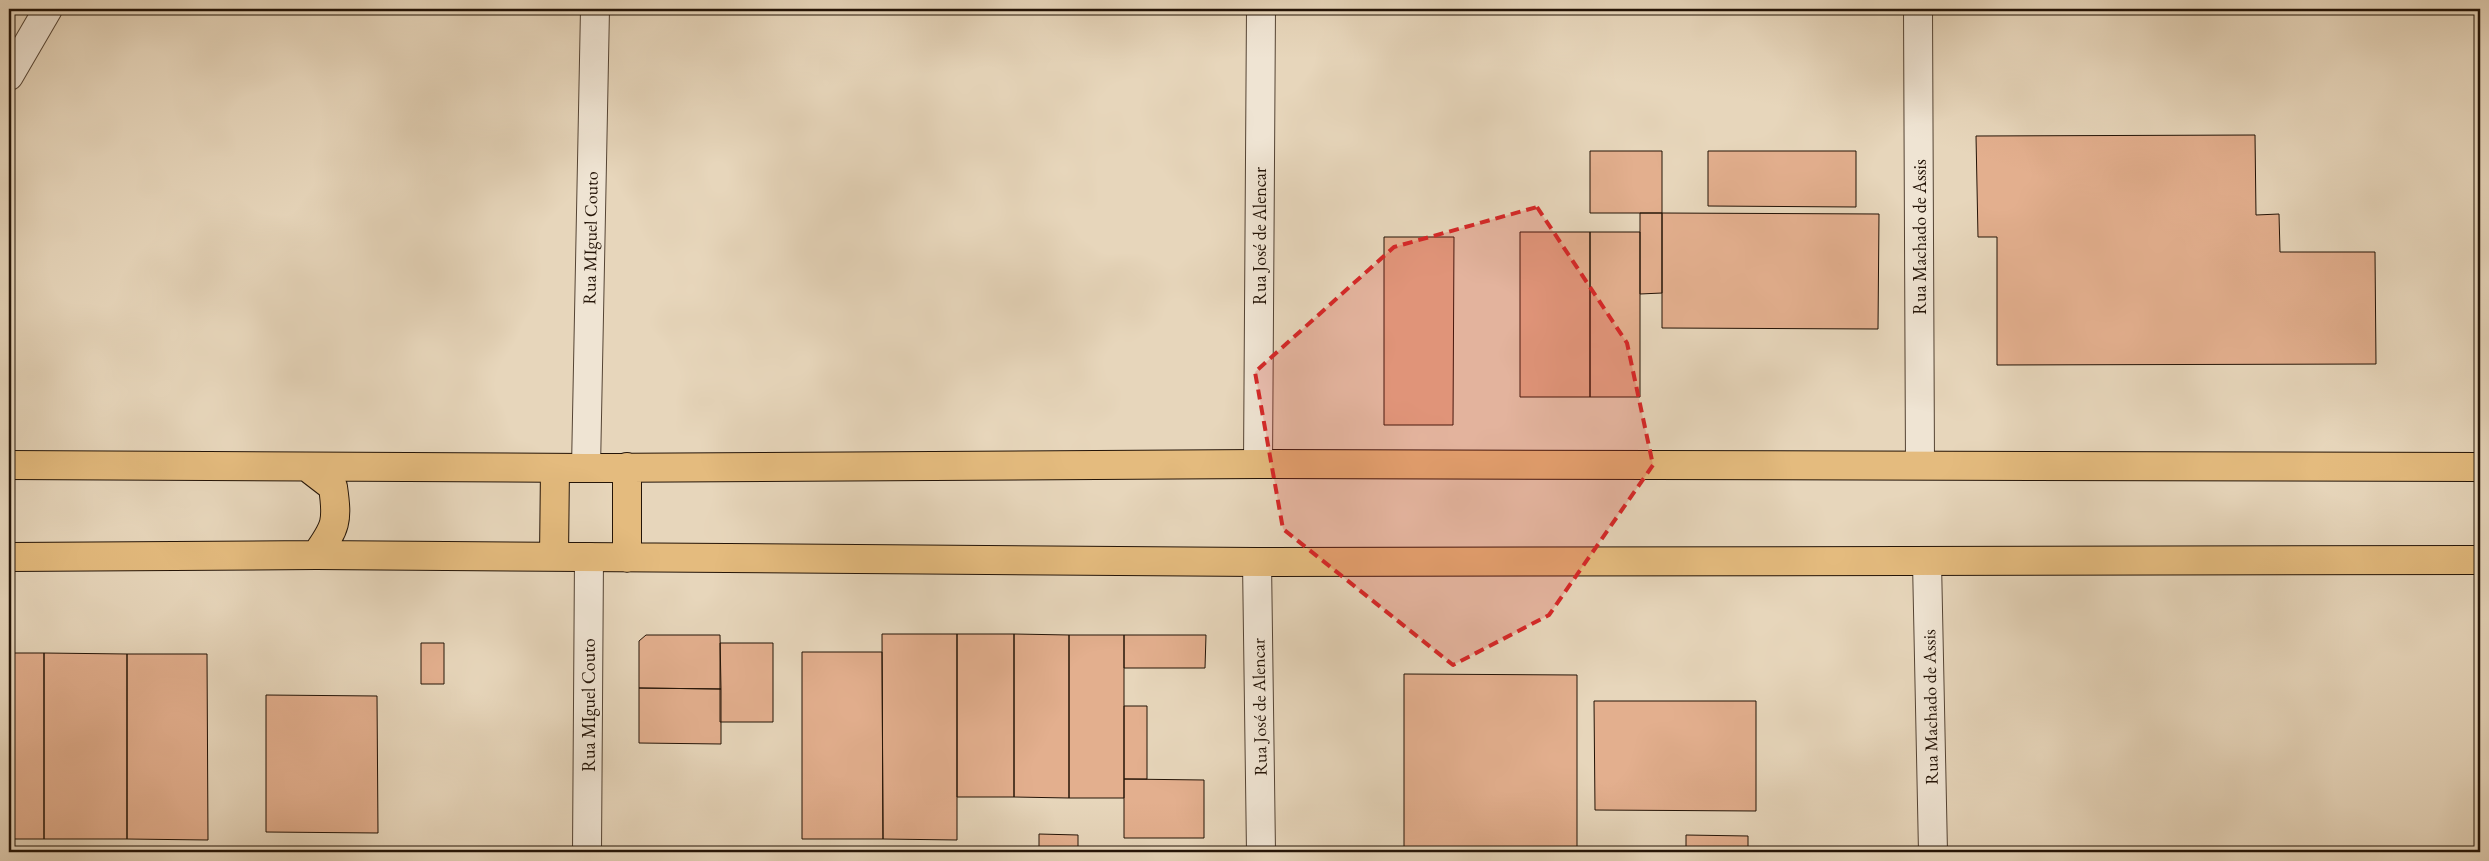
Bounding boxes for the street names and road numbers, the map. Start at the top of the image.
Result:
street label: Rua Machado de Assis [1908,159,1931,315]
street label: Rua José de Alencar [1248,167,1271,305]
street label: Rua MIguel Couto [577,171,603,305]
street label: Rua Machado de Assis [1917,629,1943,785]
street label: Rua MIguel Couto [577,638,600,772]
street label: Rua José de Alencar [1246,638,1272,776]

